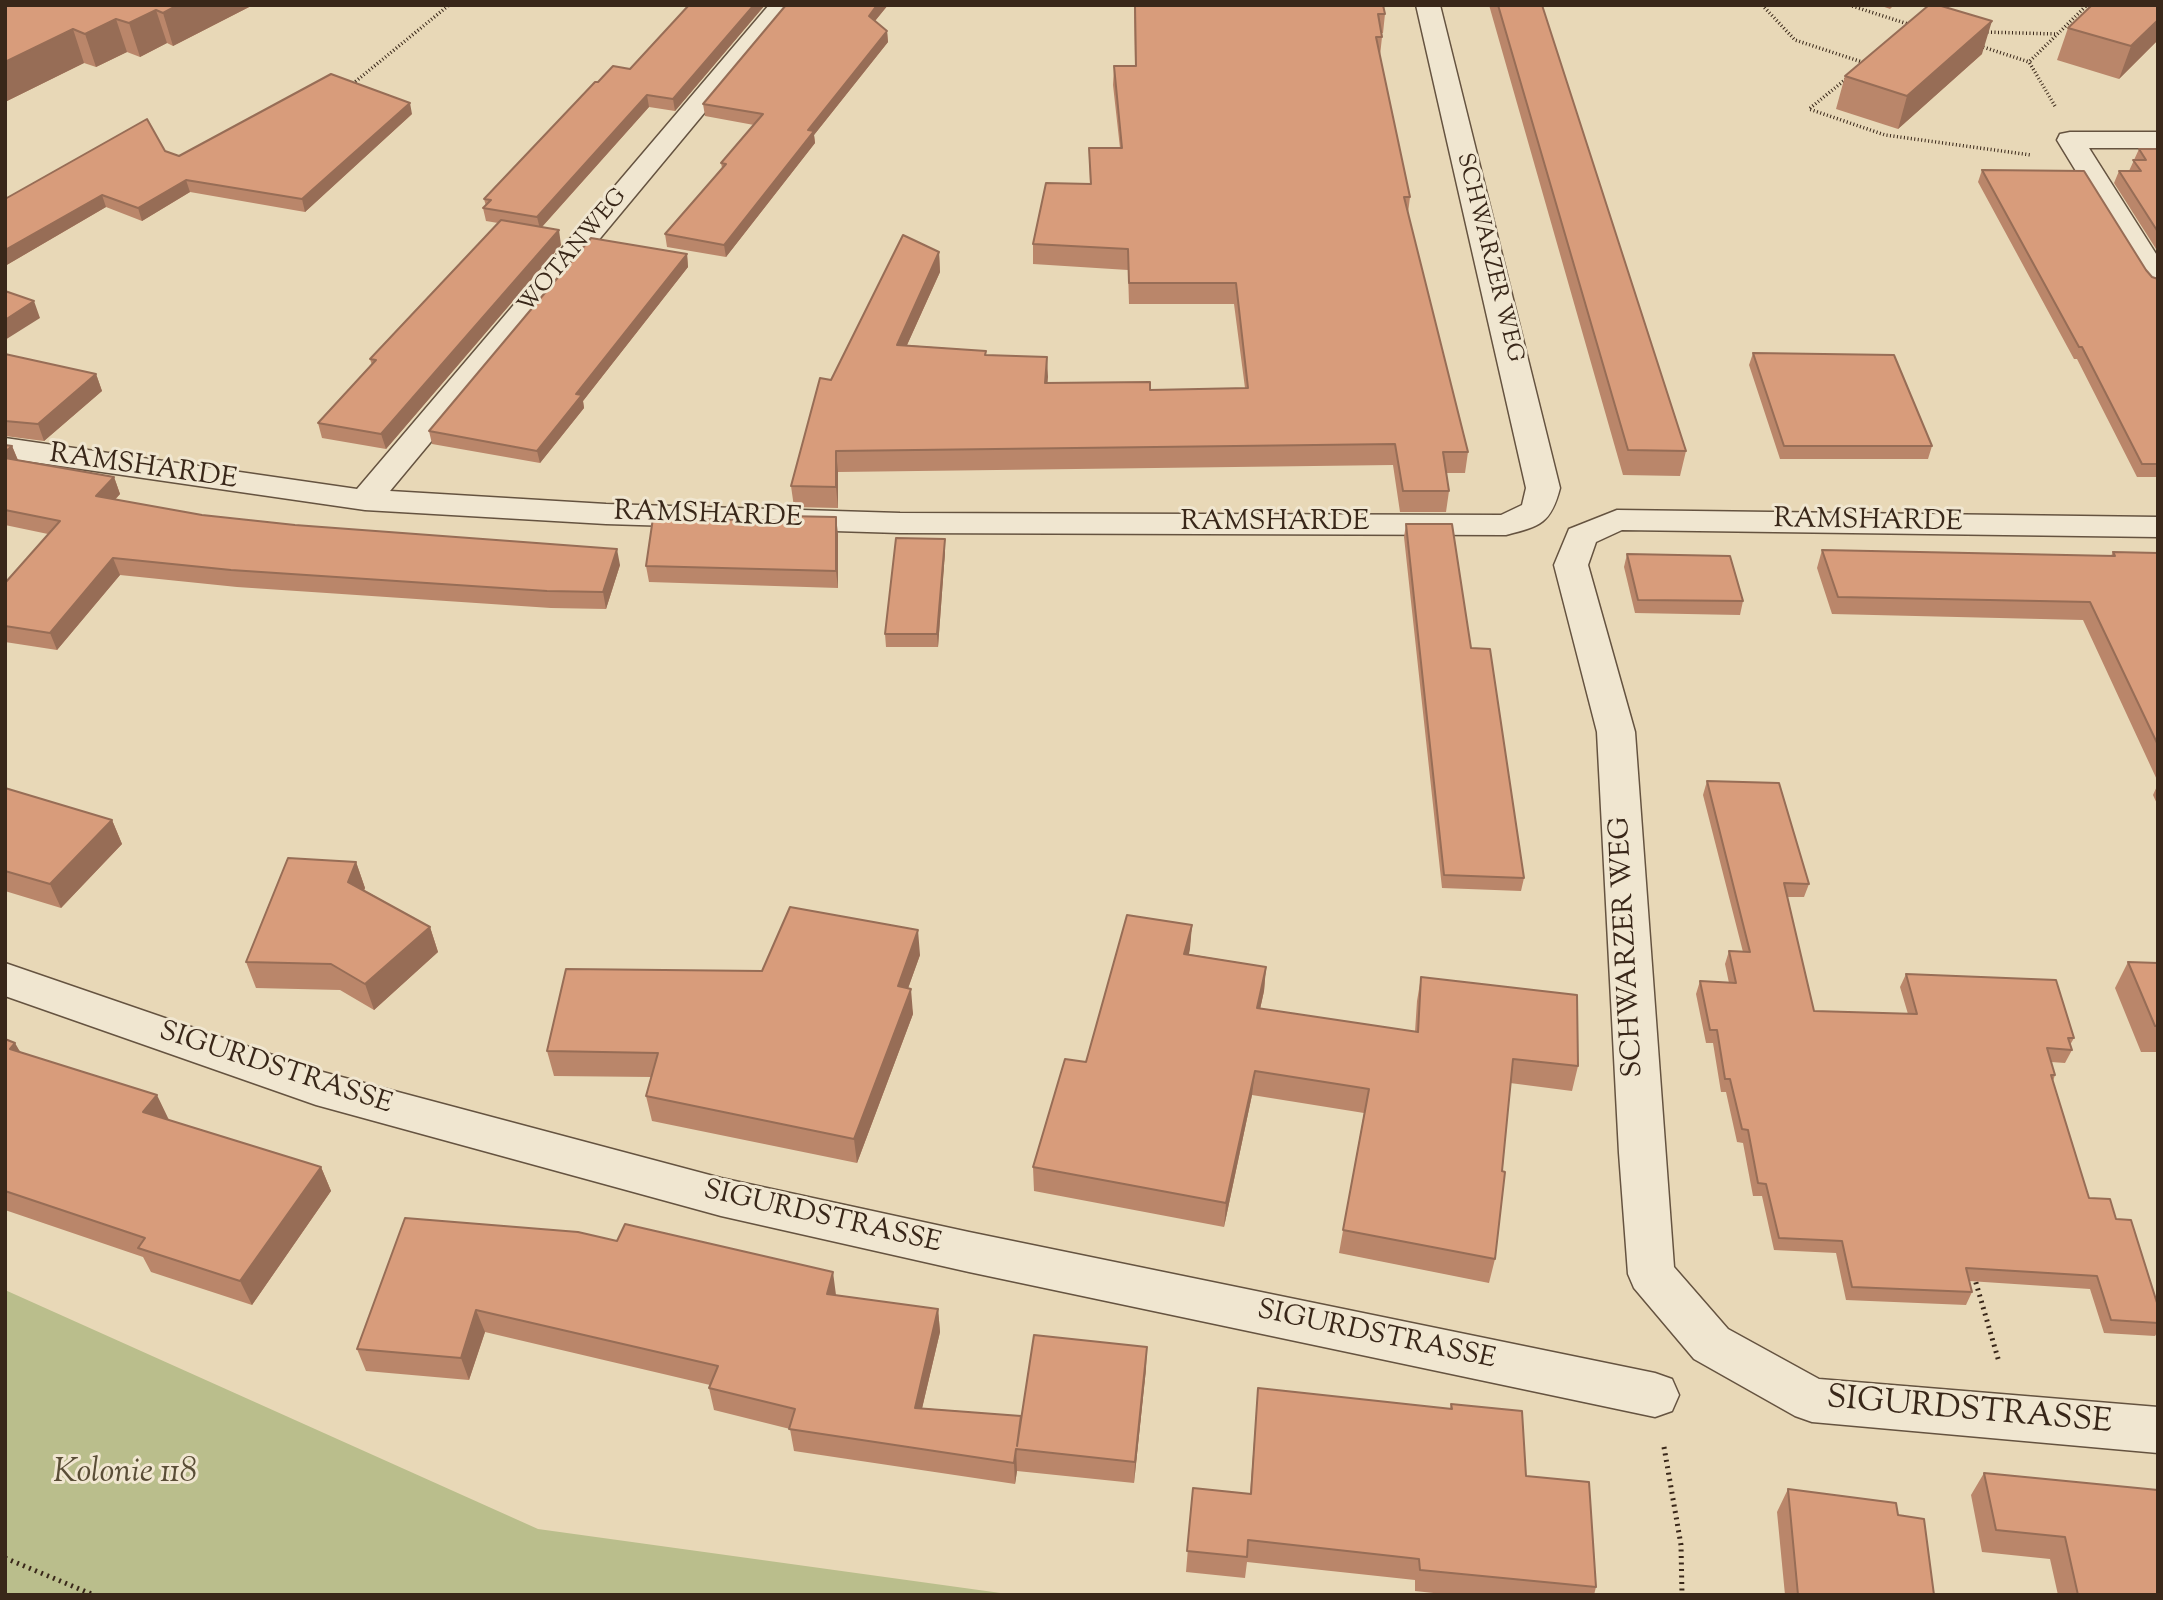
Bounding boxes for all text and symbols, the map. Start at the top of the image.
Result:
street label: SCHWARZER WEG [1449,151,1527,365]
street label: WOTANWEG [514,184,634,320]
street label: RAMSHARDE [47,439,239,499]
street label: RAMSHARDE [613,497,803,537]
street label: RAMSHARDE [1773,505,1963,541]
street label: RAMSHARDE [1181,507,1369,541]
street label: SCHWARZER WEG [1605,816,1653,1078]
street label: SIGURDSTRASSE [154,1016,396,1124]
street label: SIGURDSTRASSE [700,1175,944,1263]
street label: SIGURDSTRASSE [1254,1295,1498,1379]
street label: SIGURDSTRASSE [1825,1381,2113,1445]
park label: Kolonie 118 [53,1455,197,1495]

